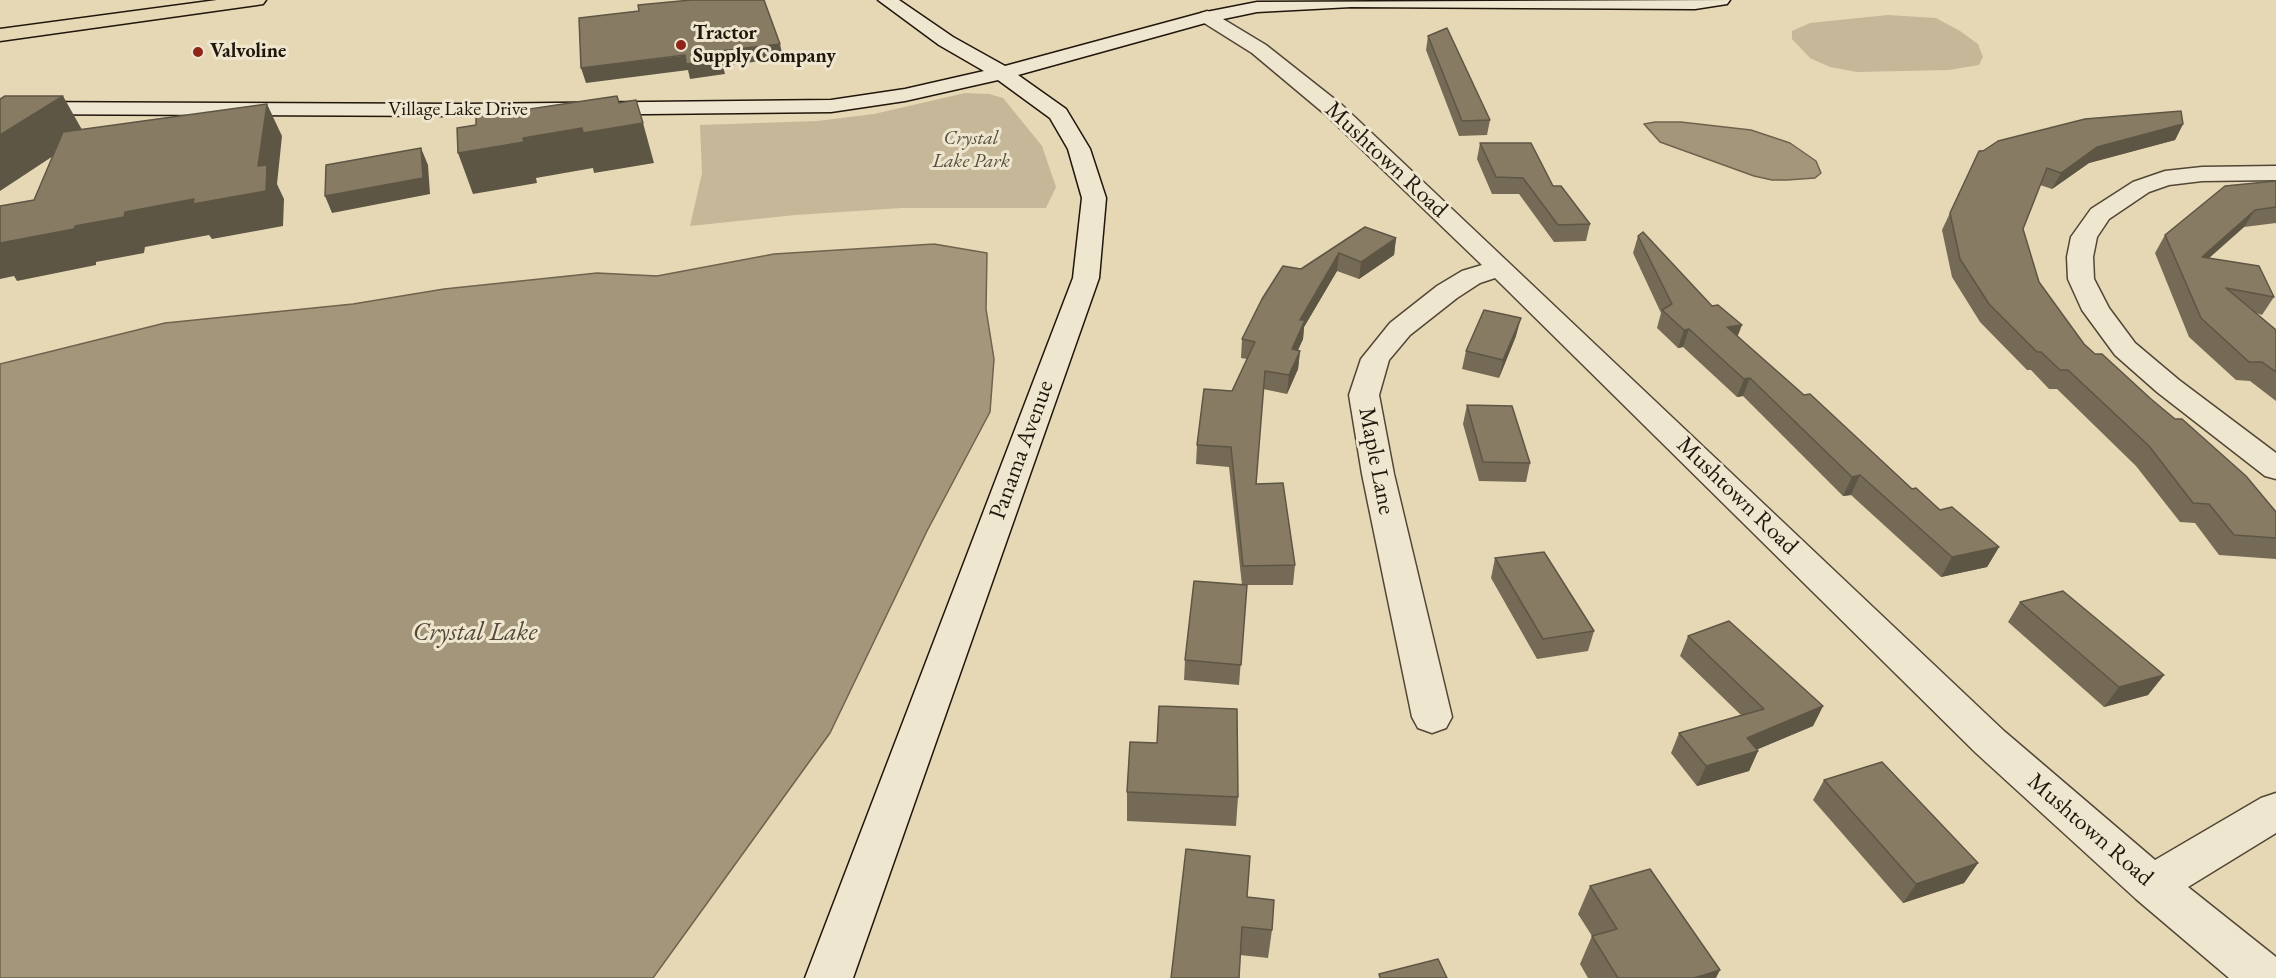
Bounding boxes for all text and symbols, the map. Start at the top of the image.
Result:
place label: Tractor Supply Company [693,22,836,69]
marker: Tractor Supply Company [674,38,688,52]
place label: Valvoline [210,40,286,64]
marker: Valvoline [191,45,205,59]
street label: Mushtown Road [1319,96,1453,224]
street label: Village Lake Drive [388,98,528,122]
park label: Crystal Lake Park [932,127,1010,174]
street label: Panama Avenue [984,377,1060,523]
street label: Maple Lane [1352,405,1400,517]
street label: Mushtown Road [1670,431,1804,561]
water label: Crystal Lake [413,617,537,649]
street label: Mushtown Road [2021,767,2159,893]

